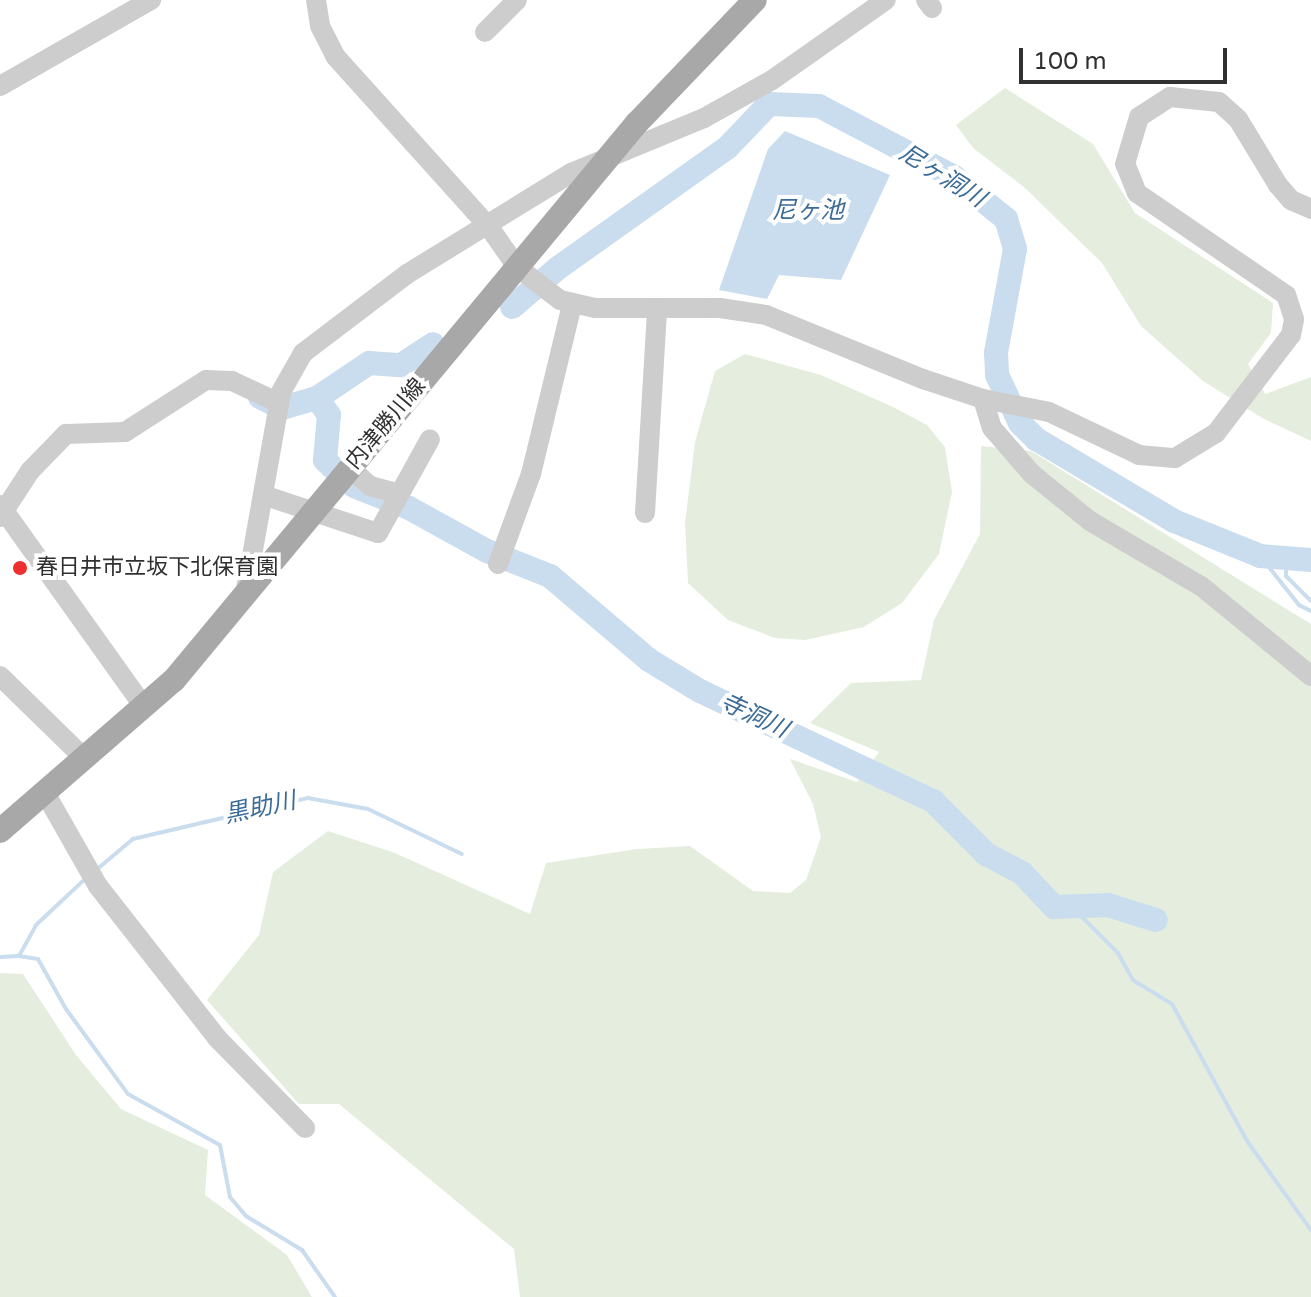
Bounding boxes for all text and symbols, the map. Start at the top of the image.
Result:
scale bar [1023,32,1231,82]
text: 100 m [1033,47,1107,76]
water label: 尼ヶ洞川 [894,138,990,214]
water label: 尼ヶ池 [772,197,844,225]
street label: 内津勝川線 [341,373,431,475]
place label: 春日井市立坂下北保育園 [36,555,278,581]
marker: 春日井市立坂下北保育園 [11,559,29,577]
water label: 寺洞川 [715,688,793,744]
water label: 黒助川 [222,786,298,830]

